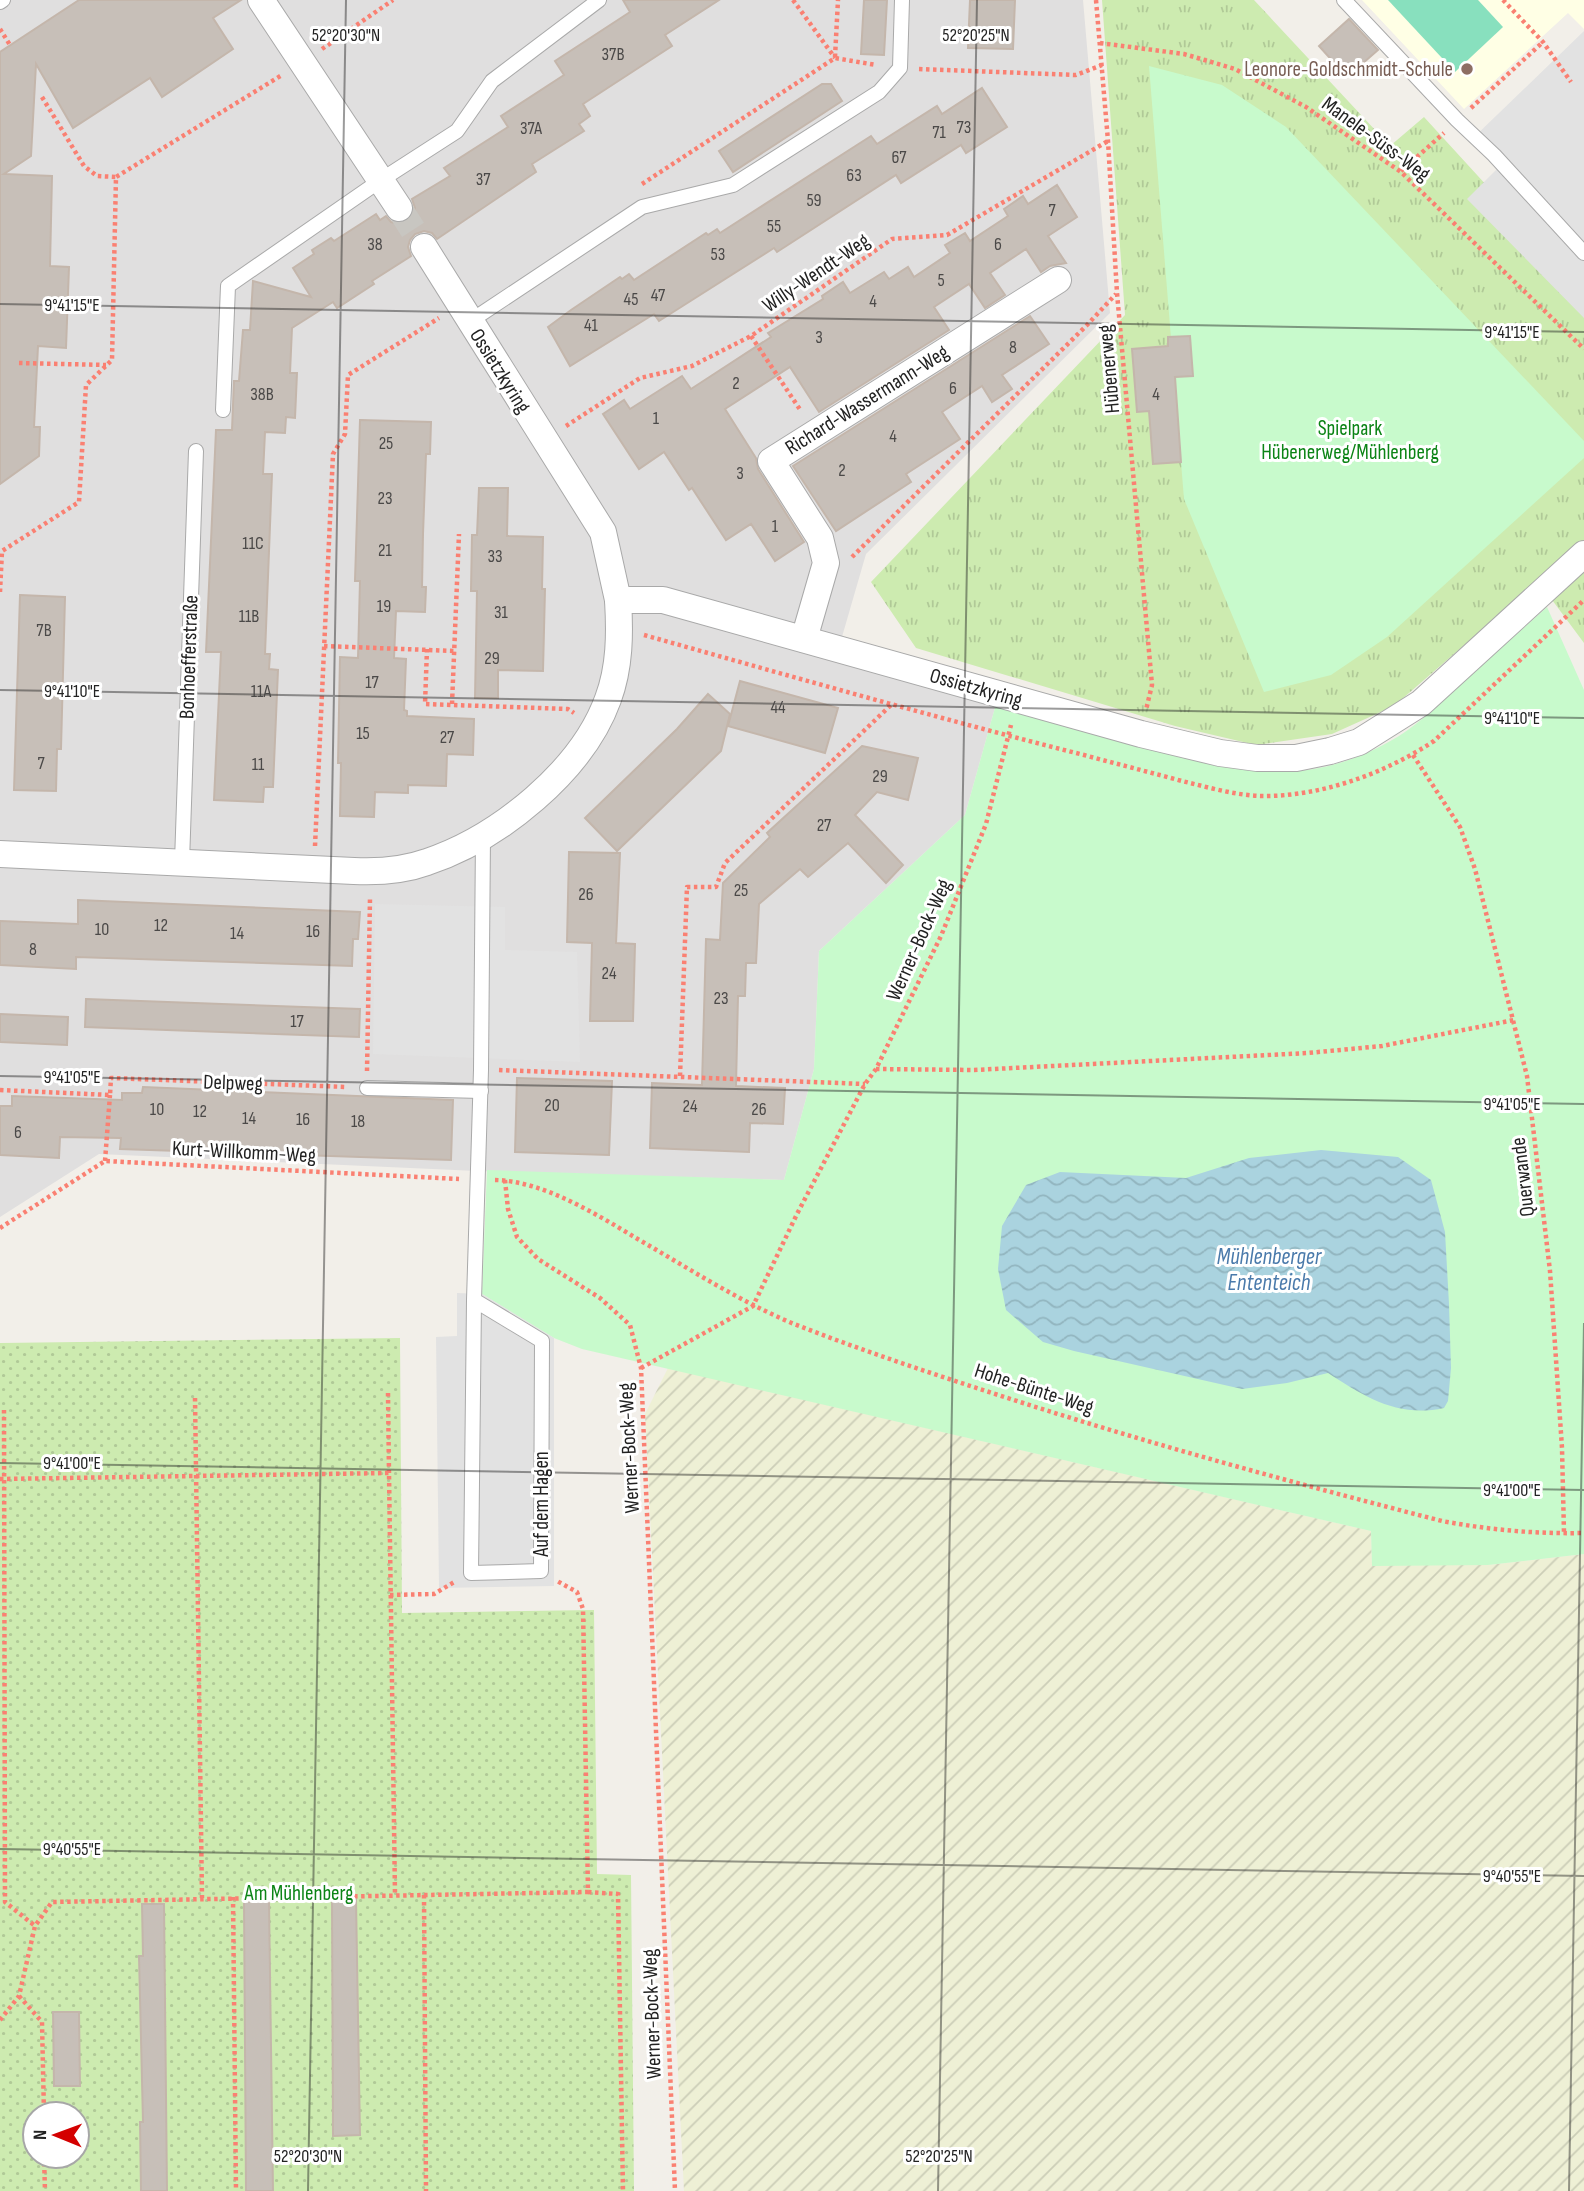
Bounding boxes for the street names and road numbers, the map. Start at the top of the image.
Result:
street label: Manele-Süss-Weg [1317,91,1435,187]
street label: Willy-Wendt-Weg [758,228,874,318]
street label: Ossietzkyring [464,324,536,418]
street label: Hübenerweg [1093,324,1125,414]
street label: Richard-Wassermann-Weg [781,340,953,460]
street label: Bonhoefferstraße [174,595,204,719]
street label: Ossietzkyring [927,663,1025,713]
street label: Werner-Bock-Weg [881,875,957,1005]
street label: Delpweg [203,1069,263,1097]
street label: Kurt-Willkomm-Weg [171,1136,317,1168]
street label: Querwande [1506,1136,1540,1218]
street label: Hohe-Bünte-Weg [971,1358,1097,1420]
street label: Werner-Bock-Weg [613,1382,645,1514]
street label: Auf dem Hagen [529,1451,554,1558]
street label: Werner-Bock-Weg [637,1948,667,2080]

